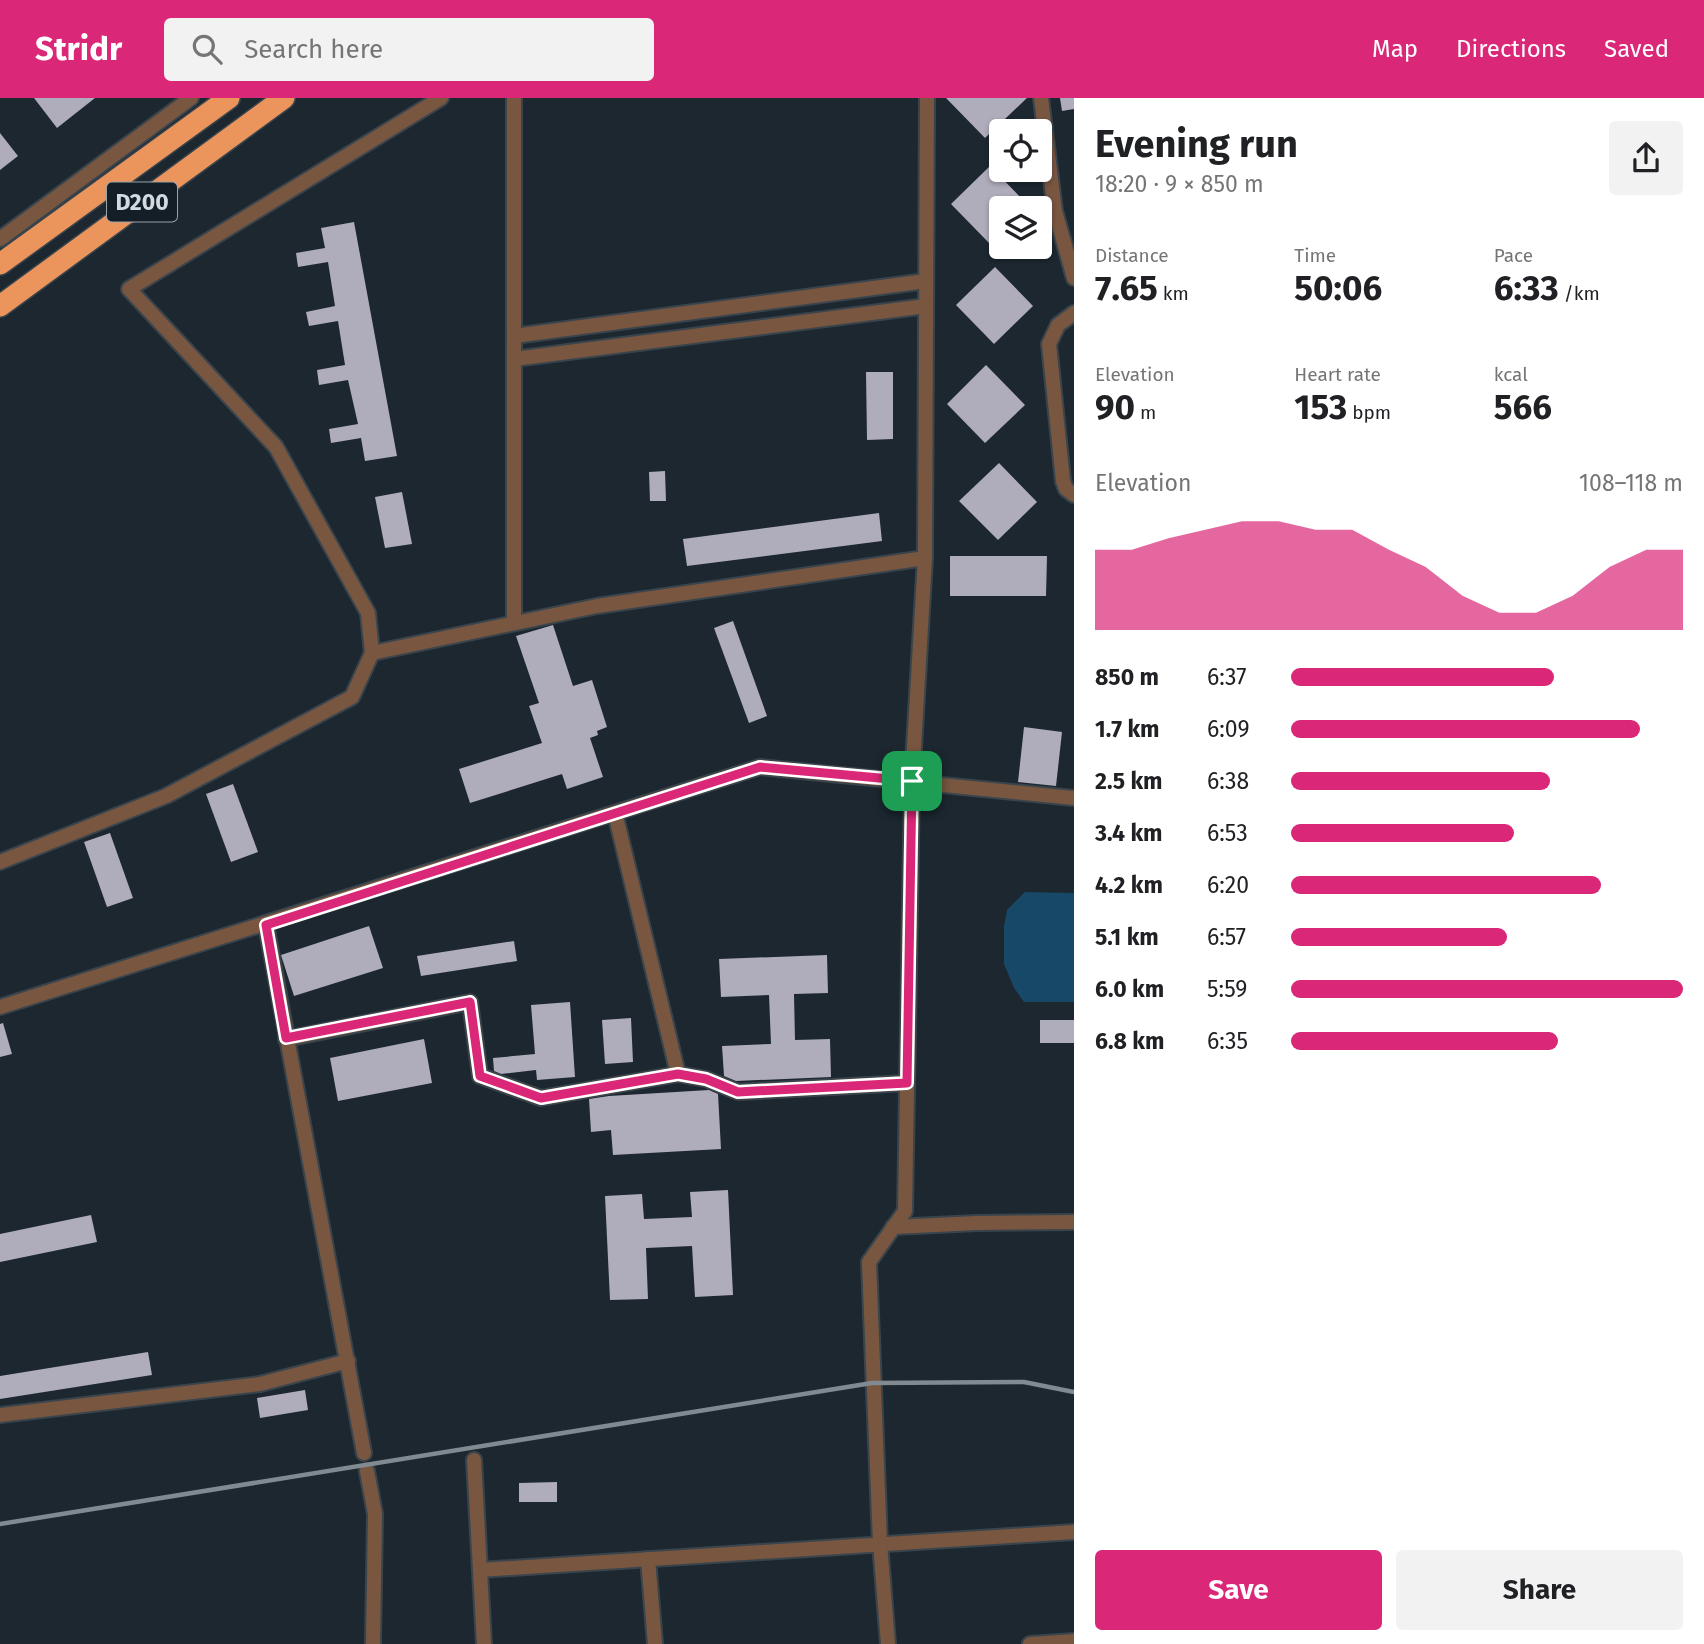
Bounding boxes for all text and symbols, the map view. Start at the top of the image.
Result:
search box [164,18,654,81]
text: Stridr [35,29,122,69]
icon: search [188,30,226,68]
text: Search here [244,34,383,65]
text: Map [1372,35,1418,63]
text: Directions [1456,35,1566,63]
text: Saved [1604,35,1669,63]
map controls [989,119,1052,259]
button: locate [989,119,1052,182]
text: Evening run [1095,121,1298,167]
button: share [1609,121,1683,195]
text: 18:20 · 9 × 850 m [1095,170,1264,198]
road number: D200 [107,183,177,222]
button: layers [989,196,1052,259]
text: Distance [1095,244,1169,267]
text: Time [1294,244,1336,267]
text: Pace [1494,244,1533,267]
text: 7.65 [1095,267,1158,309]
text: 50:06 [1294,267,1382,309]
text: 6:33 [1494,267,1559,309]
text: km [1158,282,1189,305]
text: /km [1559,282,1600,305]
text: Elevation [1095,363,1175,386]
text: Heart rate [1294,363,1381,386]
text: kcal [1494,363,1528,386]
text: 90 [1095,386,1135,428]
text: 153 [1294,386,1347,428]
text: 566 [1494,386,1552,428]
text: m [1135,401,1156,424]
text: bpm [1347,401,1391,424]
text: Elevation [1095,469,1191,497]
text: 108–118 m [1579,469,1683,497]
text: 850 m [1095,663,1159,691]
text: 6:37 [1207,663,1247,691]
text: 1.7 km [1095,715,1160,743]
text: 6:09 [1207,715,1249,743]
pin [882,751,942,811]
icon: arrive [893,762,931,800]
text: 2.5 km [1095,767,1163,795]
text: 6:38 [1207,767,1249,795]
text: 3.4 km [1095,819,1163,847]
text: 6:53 [1207,819,1248,847]
text: 4.2 km [1095,871,1163,899]
text: 6:20 [1207,871,1249,899]
text: 5.1 km [1095,923,1159,951]
text: 6:57 [1207,923,1246,951]
text: 6.0 km [1095,975,1164,1003]
text: 5:59 [1207,975,1247,1003]
text: 6.8 km [1095,1027,1164,1055]
text: 6:35 [1207,1027,1248,1055]
button: Save [1095,1550,1382,1630]
button: Share [1396,1550,1683,1630]

